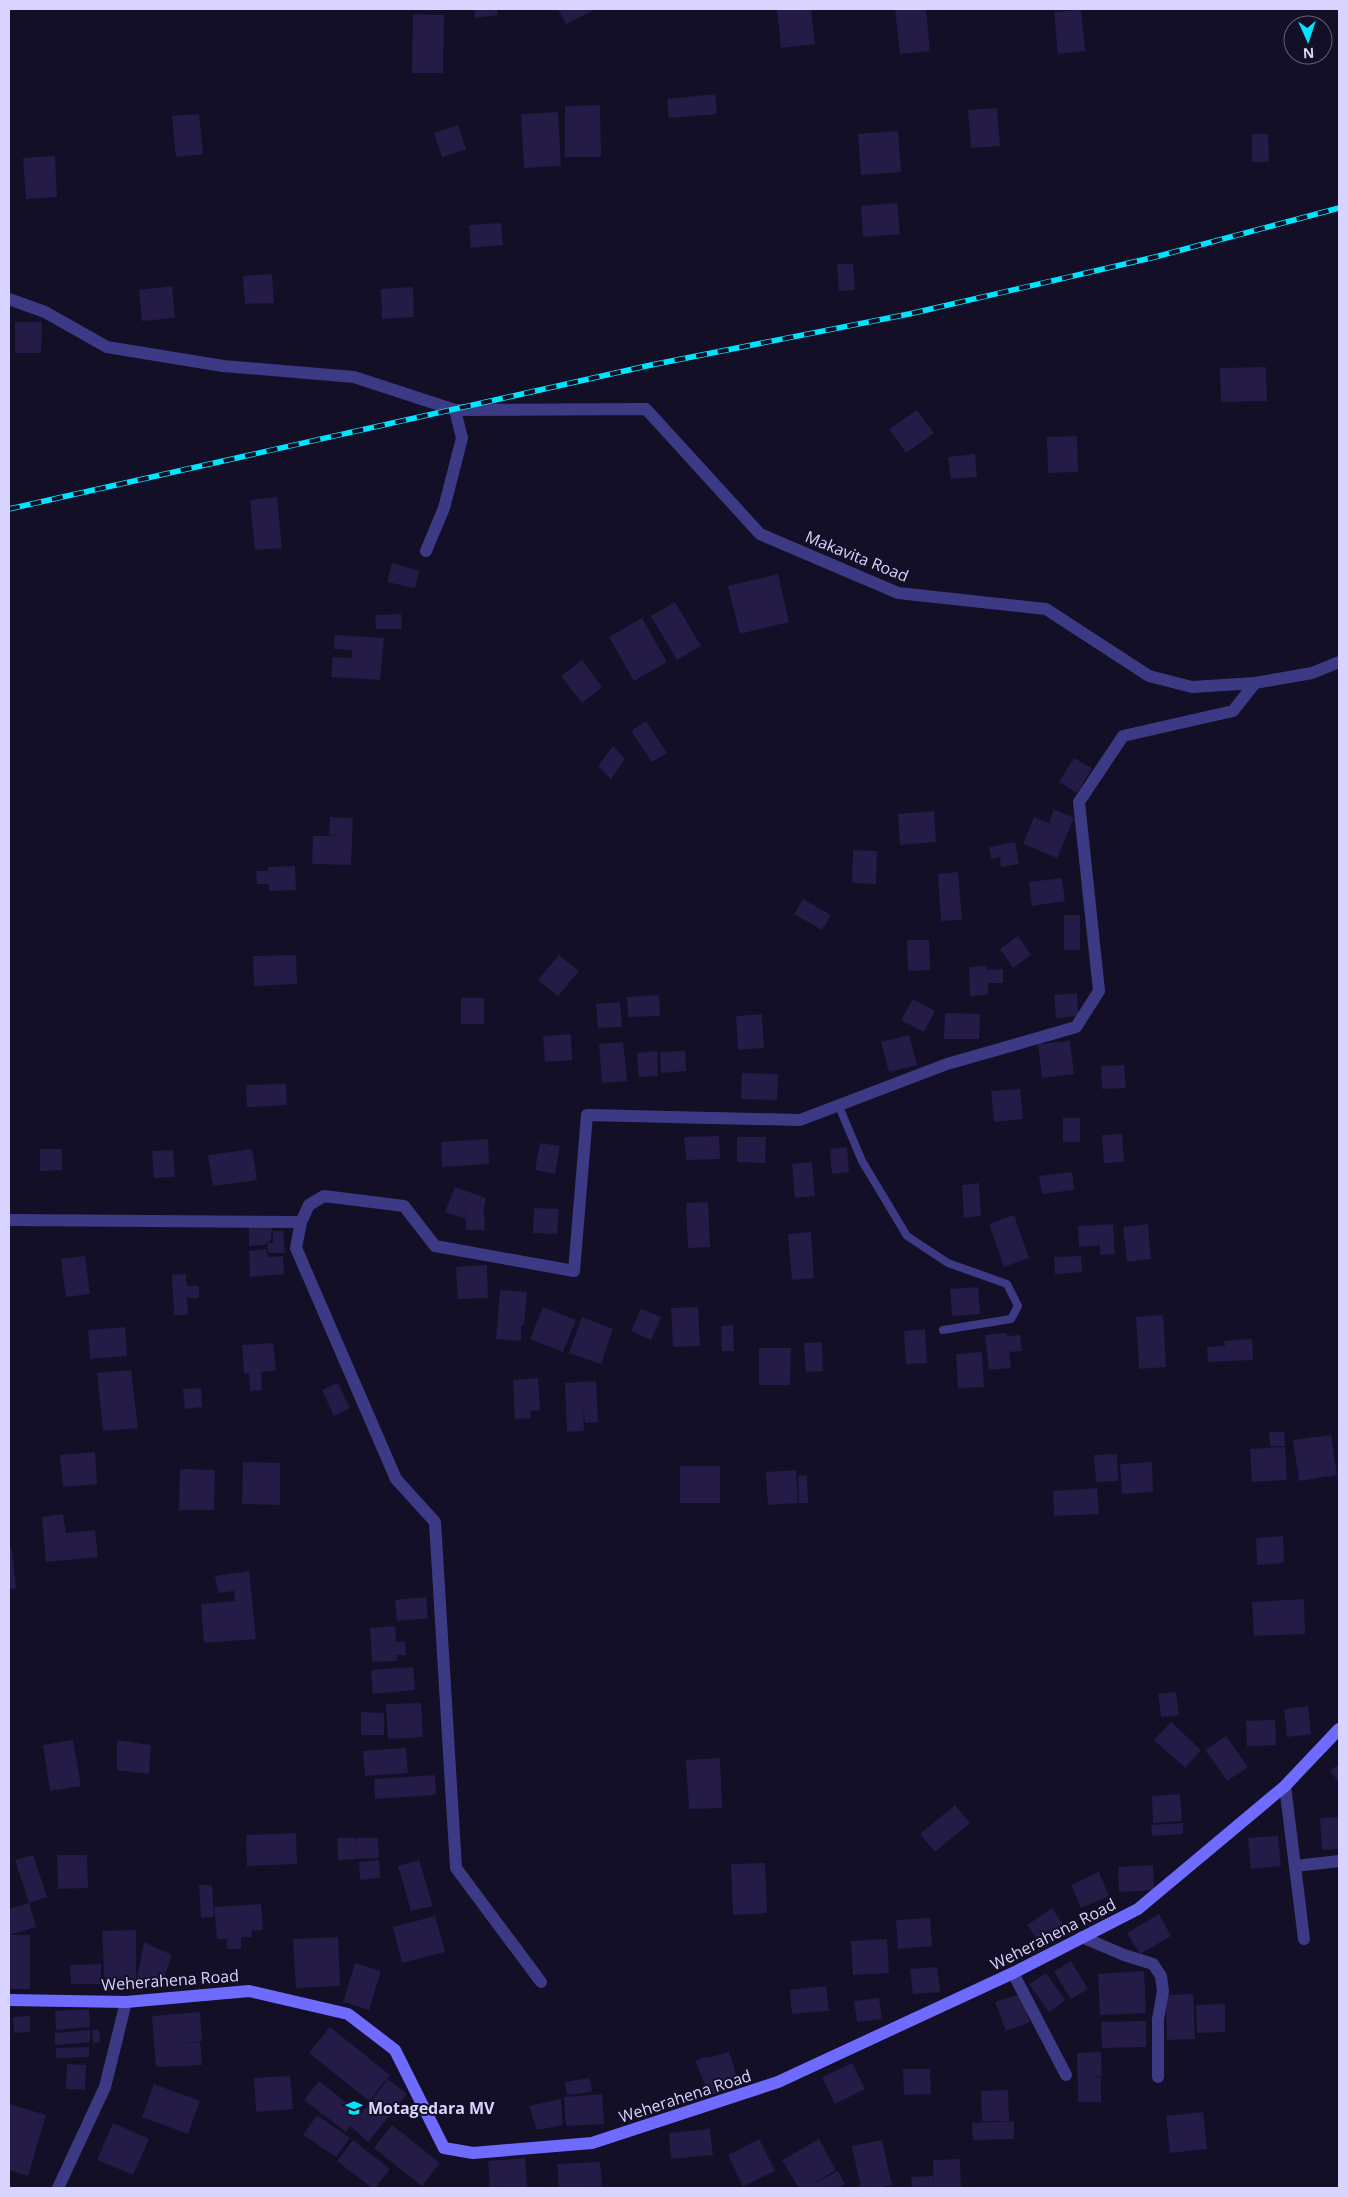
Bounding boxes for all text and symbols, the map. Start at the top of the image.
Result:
north arrow [1283,15,1333,65]
text: N [1303,44,1315,63]
street label: Makavita Road [802,525,912,587]
street label: Weherahena Road [987,1893,1119,1975]
street label: Weherahena Road [100,1964,240,1996]
street label: Weherahena Road [616,2064,754,2128]
place label: Motagedara MV [368,2097,495,2119]
school or university icon: Motagedara MV [344,2098,364,2118]

